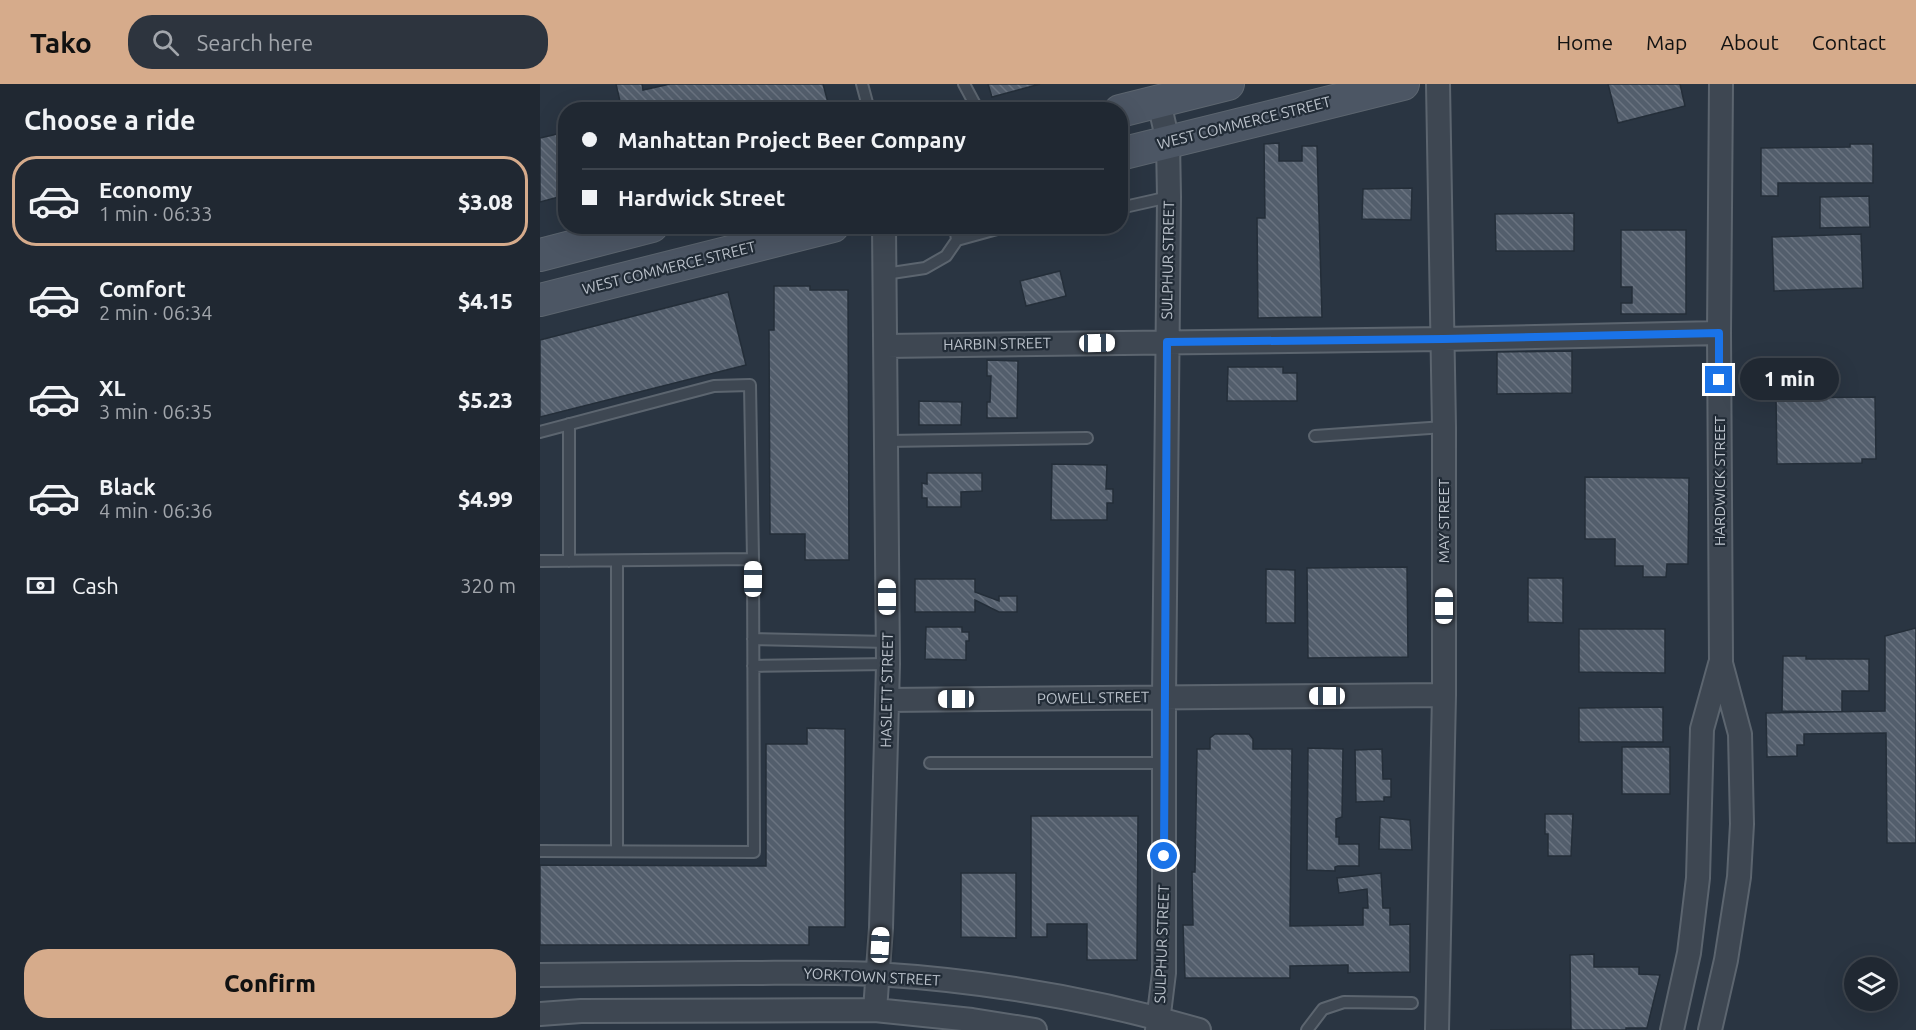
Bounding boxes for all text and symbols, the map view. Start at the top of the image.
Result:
search box [128,15,548,69]
icon: search [149,26,182,59]
text: Tako [30,27,92,58]
text: Search here [197,30,313,55]
text: Home [1556,30,1613,54]
text: Map [1646,30,1687,54]
text: About [1720,30,1779,54]
text: Contact [1812,30,1886,54]
street label: WEST COMMERCE STREET [1155,93,1333,152]
text: Choose a ride [24,105,196,135]
text: Manhattan Project Beer Company [618,127,966,152]
icon: car [27,174,81,228]
text: Economy [99,177,192,202]
text: Hardwick Street [618,185,785,210]
text: $3.08 [458,189,513,214]
street label: SULPHUR STREET [1158,200,1177,320]
text: 1 min · 06:33 [99,202,213,225]
street label: WEST COMMERCE STREET [580,238,758,297]
icon: car [27,273,81,327]
text: Comfort [99,276,186,301]
text: $4.15 [458,288,513,313]
text: 2 min · 06:34 [99,301,213,324]
street label: HARBIN STREET [943,334,1052,353]
car [1079,334,1115,352]
callout: 1 min [1740,359,1839,401]
route end [1705,366,1732,393]
text: 1 min [1764,367,1815,390]
icon: car [27,372,81,426]
text: XL [99,375,126,400]
text: $5.23 [458,387,513,412]
text: 3 min · 06:35 [99,400,213,423]
street label: HARDWICK STREET [1711,415,1728,546]
icon: car [27,471,81,525]
text: Black [99,474,156,499]
street label: MAY STREET [1435,478,1452,563]
text: $4.99 [458,486,513,511]
text: 4 min · 06:36 [99,499,213,522]
car [744,561,762,597]
icon: cash [24,569,57,602]
text: Cash [72,573,119,598]
text: 320 m [460,574,516,597]
car [878,579,896,615]
car [1435,588,1453,624]
street label: HASLETT STREET [877,631,896,748]
car [1309,687,1345,705]
street label: POWELL STREET [1037,688,1150,707]
car [938,690,974,708]
route start [1150,842,1177,869]
street label: SULPHUR STREET [1151,884,1172,1004]
car [870,927,890,963]
button: Confirm [24,949,516,1018]
map controls [1844,957,1898,1011]
button: layers [1844,957,1898,1011]
street label: YORKTOWN STREET [803,964,942,989]

